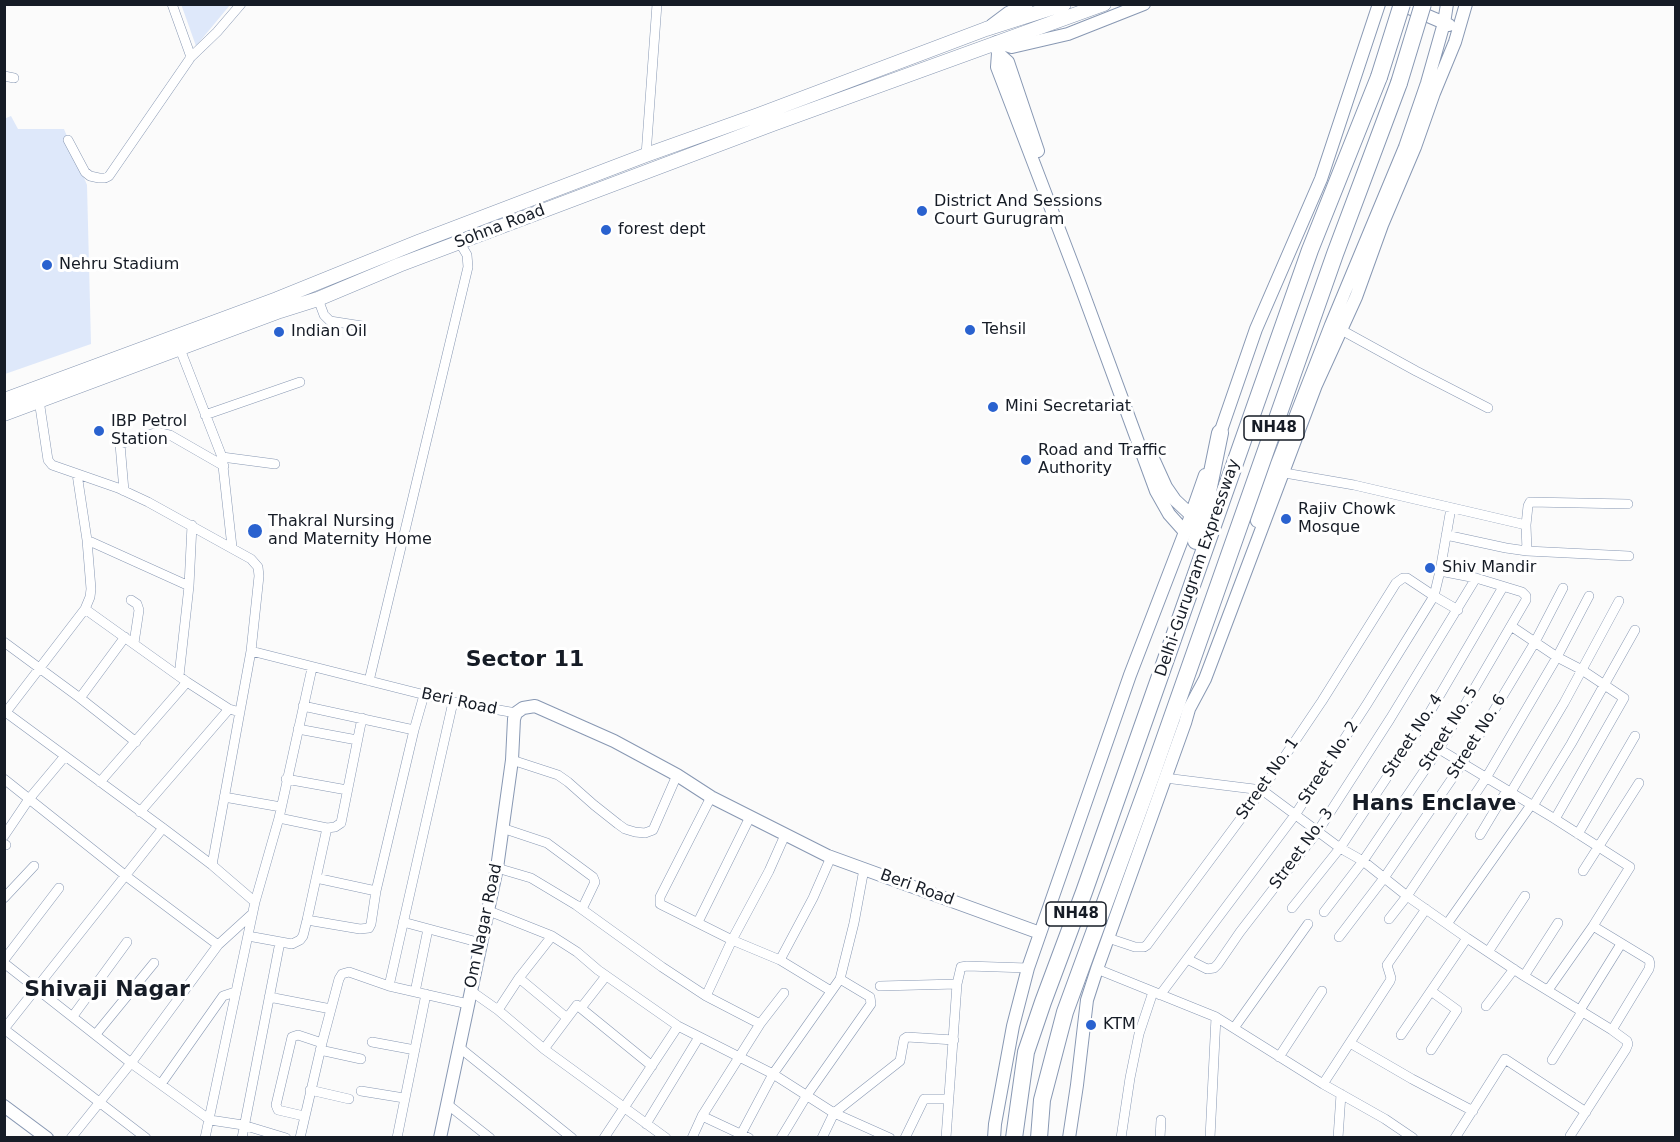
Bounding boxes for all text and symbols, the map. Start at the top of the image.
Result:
place label: District And Sessions Court Gurugram [934,192,1102,230]
street label: Sohna Road [452,201,548,253]
marker: District And Sessions Court Gurugram [915,204,929,218]
place label: forest dept [618,220,706,240]
marker: forest dept [599,223,613,237]
place label: Nehru Stadium [59,255,179,275]
marker: Nehru Stadium [40,258,54,272]
place label: Tehsil [982,320,1026,340]
place label: Indian Oil [291,322,367,342]
marker: Tehsil [963,323,977,337]
marker: Indian Oil [272,325,286,339]
place label: Mini Secretariat [1005,397,1131,417]
marker: Mini Secretariat [986,400,1000,414]
place label: IBP Petrol Station [111,412,187,450]
road number: NH48 [1244,416,1304,440]
marker: IBP Petrol Station [92,424,106,438]
place label: Road and Traffic Authority [1038,441,1166,479]
marker: Road and Traffic Authority [1019,453,1033,467]
street label: Delhi-Gurugram Expressway [1152,457,1244,679]
place label: Rajiv Chowk Mosque [1298,500,1395,538]
place label: Thakral Nursing and Maternity Home [268,512,432,550]
marker: Rajiv Chowk Mosque [1279,512,1293,526]
marker: Thakral Nursing and Maternity Home [246,522,264,540]
place label: Shiv Mandir [1442,558,1536,578]
marker: Shiv Mandir [1423,561,1437,575]
district label: Sector 11 [466,647,584,673]
street label: Street No. 5 [1416,683,1482,775]
street label: Beri Road [419,685,499,719]
street label: Street No. 4 [1379,691,1447,781]
street label: Street No. 6 [1444,691,1510,783]
street label: Street No. 2 [1295,718,1363,808]
street label: Street No. 1 [1233,734,1303,824]
district label: Hans Enclave [1351,791,1517,817]
street label: Street No. 3 [1266,805,1338,893]
street label: Om Nagar Road [461,862,507,990]
street label: Beri Road [878,866,956,910]
road number: NH48 [1046,902,1106,926]
district label: Shivaji Nagar [24,977,190,1003]
place label: KTM [1103,1015,1136,1035]
marker: KTM [1084,1018,1098,1032]

